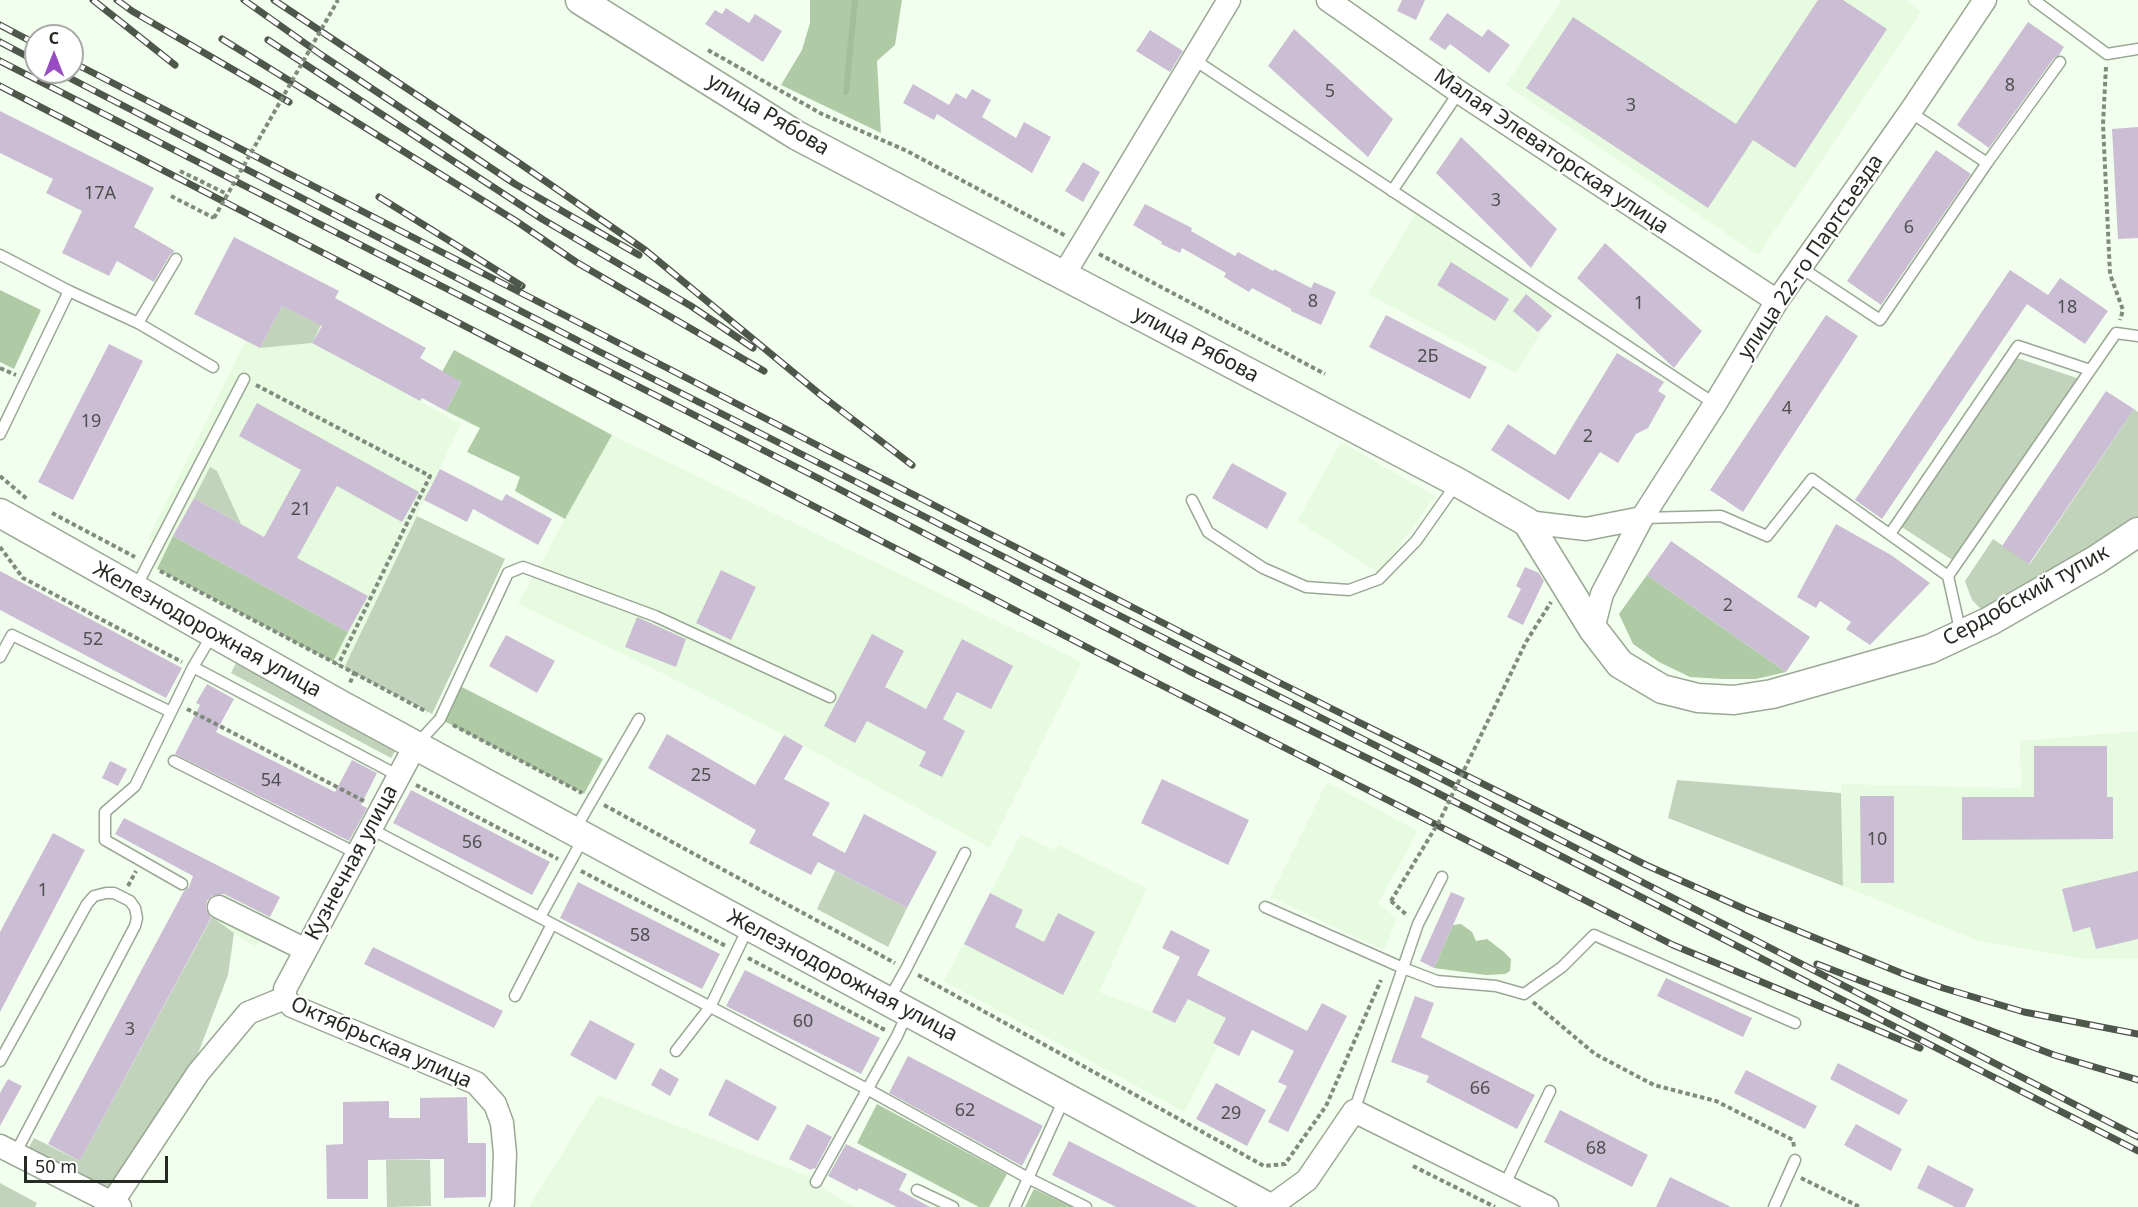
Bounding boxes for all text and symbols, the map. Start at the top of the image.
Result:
north arrow [24,24,84,84]
text: С [49,27,59,49]
street label: Малая Элеваторская улица [1429,64,1673,240]
street label: улица Рябова [702,69,834,161]
house number: 8 [2005,75,2015,97]
house number: 5 [1325,81,1335,103]
house number: 3 [1626,95,1636,117]
street label: улица 22-го Партсъезда [1733,150,1889,364]
house number: 17А [84,183,116,205]
house number: 3 [1491,190,1501,212]
house number: 6 [1904,217,1914,239]
house number: 8 [1308,291,1318,313]
house number: 1 [1634,293,1644,315]
house number: 18 [2057,297,2077,319]
street label: улица Рябова [1129,301,1263,389]
house number: 2Б [1417,346,1439,368]
house number: 4 [1782,398,1792,420]
house number: 19 [81,411,101,433]
house number: 2 [1583,426,1593,448]
house number: 21 [291,499,311,521]
street label: Сердобский тупик [1939,540,2113,652]
street label: Железнодорожная улица [88,557,326,703]
house number: 2 [1723,595,1733,617]
house number: 52 [83,629,103,651]
house number: 25 [691,765,711,787]
house number: 54 [261,770,281,792]
street label: Кузнечная улица [300,781,404,945]
house number: 10 [1867,829,1887,851]
house number: 56 [462,832,482,854]
house number: 1 [38,880,48,902]
street label: Железнодорожная улица [723,905,961,1047]
house number: 58 [630,925,650,947]
street label: Октябрьская улица [287,992,475,1094]
house number: 60 [793,1011,813,1033]
house number: 3 [125,1019,135,1041]
house number: 66 [1470,1078,1490,1100]
house number: 62 [955,1100,975,1122]
house number: 29 [1221,1103,1241,1125]
house number: 68 [1586,1138,1606,1160]
scale bar [27,1144,171,1182]
text: 50 m [35,1154,77,1178]

